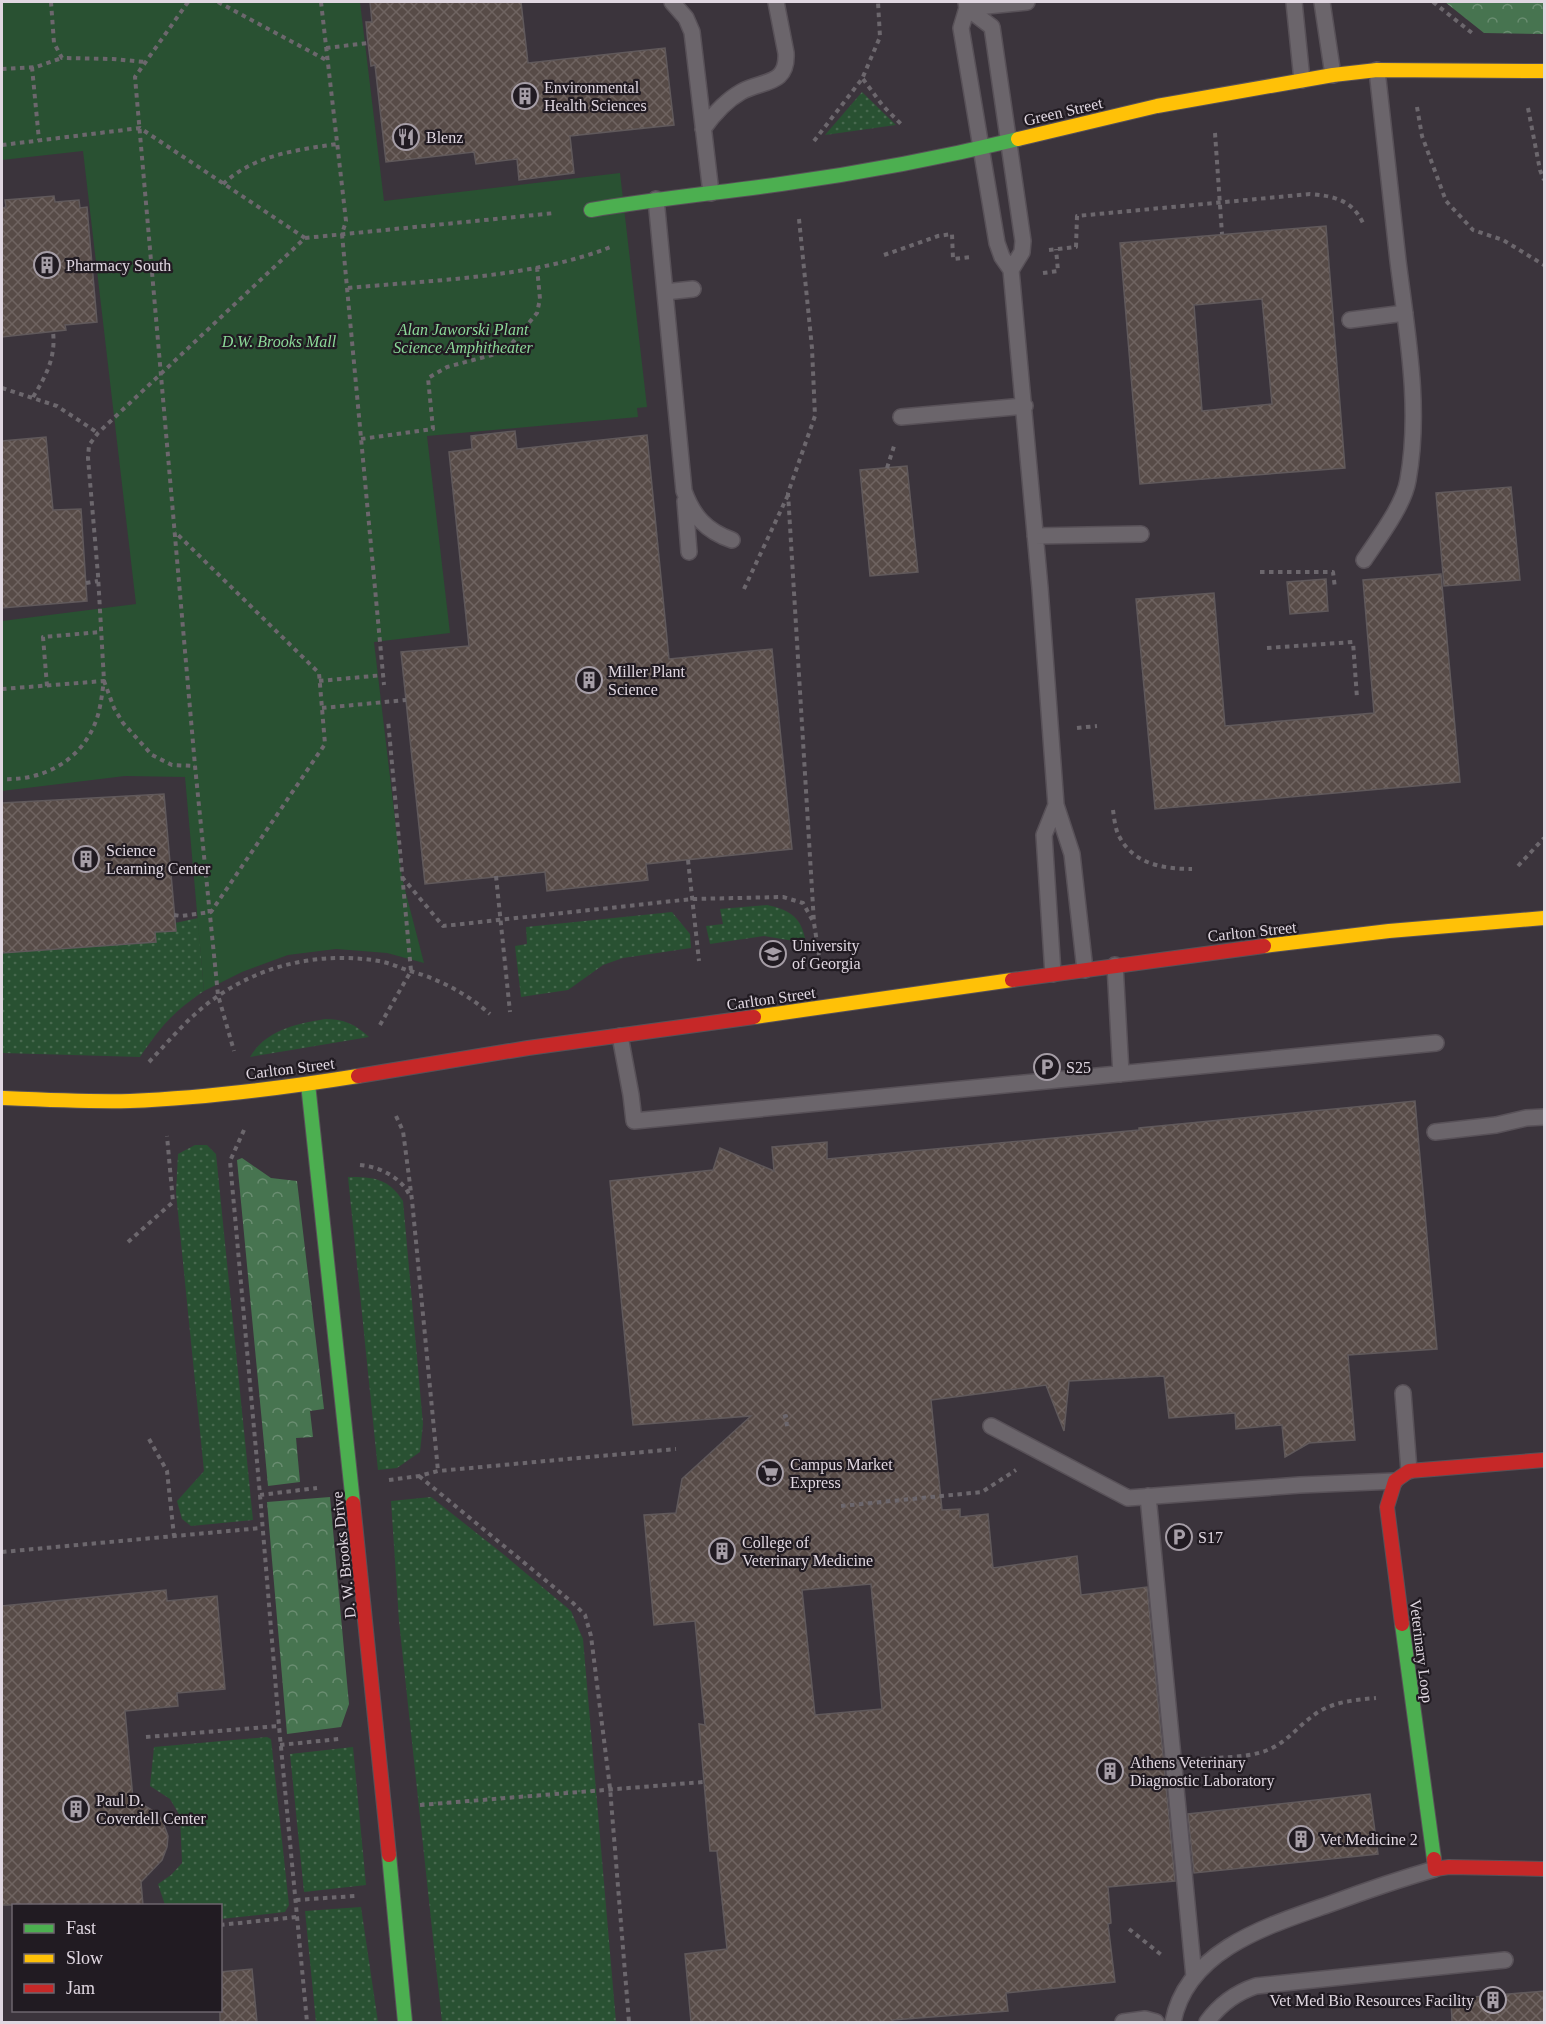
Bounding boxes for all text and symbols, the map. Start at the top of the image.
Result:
place label: Environmental Health Sciences [544,79,647,114]
building icon: Environmental Health Sciences [510,81,540,111]
street label: Green Street [1022,94,1105,129]
restaurant icon: Blenz [391,122,421,152]
place label: Blenz [426,129,463,146]
building icon: Pharmacy South [32,250,62,280]
place label: Pharmacy South [66,257,171,275]
park label: Alan Jaworski Plant Science Amphitheater [393,321,534,357]
park label: D.W. Brooks Mall [221,333,337,350]
place label: Miller Plant Science [608,663,685,698]
building icon: Miller Plant Science [574,665,604,695]
place label: Science Learning Center [106,842,211,878]
building icon: Science Learning Center [71,844,101,874]
street label: Carlton Street [1207,918,1298,945]
place label: University of Georgia [792,937,861,973]
school or university icon: University of Georgia [758,939,788,969]
street label: Carlton Street [726,984,817,1013]
parking icon: S25 [1032,1052,1062,1082]
street label: Carlton Street [245,1055,336,1082]
place label: S25 [1066,1059,1091,1076]
place label: Campus Market Express [790,1456,893,1492]
supermarket icon: Campus Market Express [755,1458,785,1488]
street label: D. W. Brooks Drive [328,1491,359,1619]
parking icon: S17 [1164,1522,1194,1552]
place label: S17 [1198,1529,1223,1546]
place label: College of Veterinary Medicine [742,1534,873,1570]
building icon: College of Veterinary Medicine [707,1536,737,1566]
street label: Veterinary Loop [1406,1598,1436,1704]
place label: Athens Veterinary Diagnostic Laboratory [1130,1754,1274,1790]
building icon: Athens Veterinary Diagnostic Laboratory [1095,1756,1125,1786]
place label: Paul D. Coverdell Center [96,1792,206,1827]
building icon: Paul D. Coverdell Center [61,1794,91,1824]
building icon: Vet Medicine 2 [1286,1824,1316,1854]
place label: Vet Medicine 2 [1320,1831,1418,1848]
legend [12,1904,222,2012]
text: Fast [66,1918,96,1938]
text: Slow [66,1948,103,1968]
text: Jam [66,1978,95,1998]
building icon: Vet Med Bio Resources Facility [1478,1985,1508,2015]
place label: Vet Med Bio Resources Facility [1270,1992,1474,2010]

